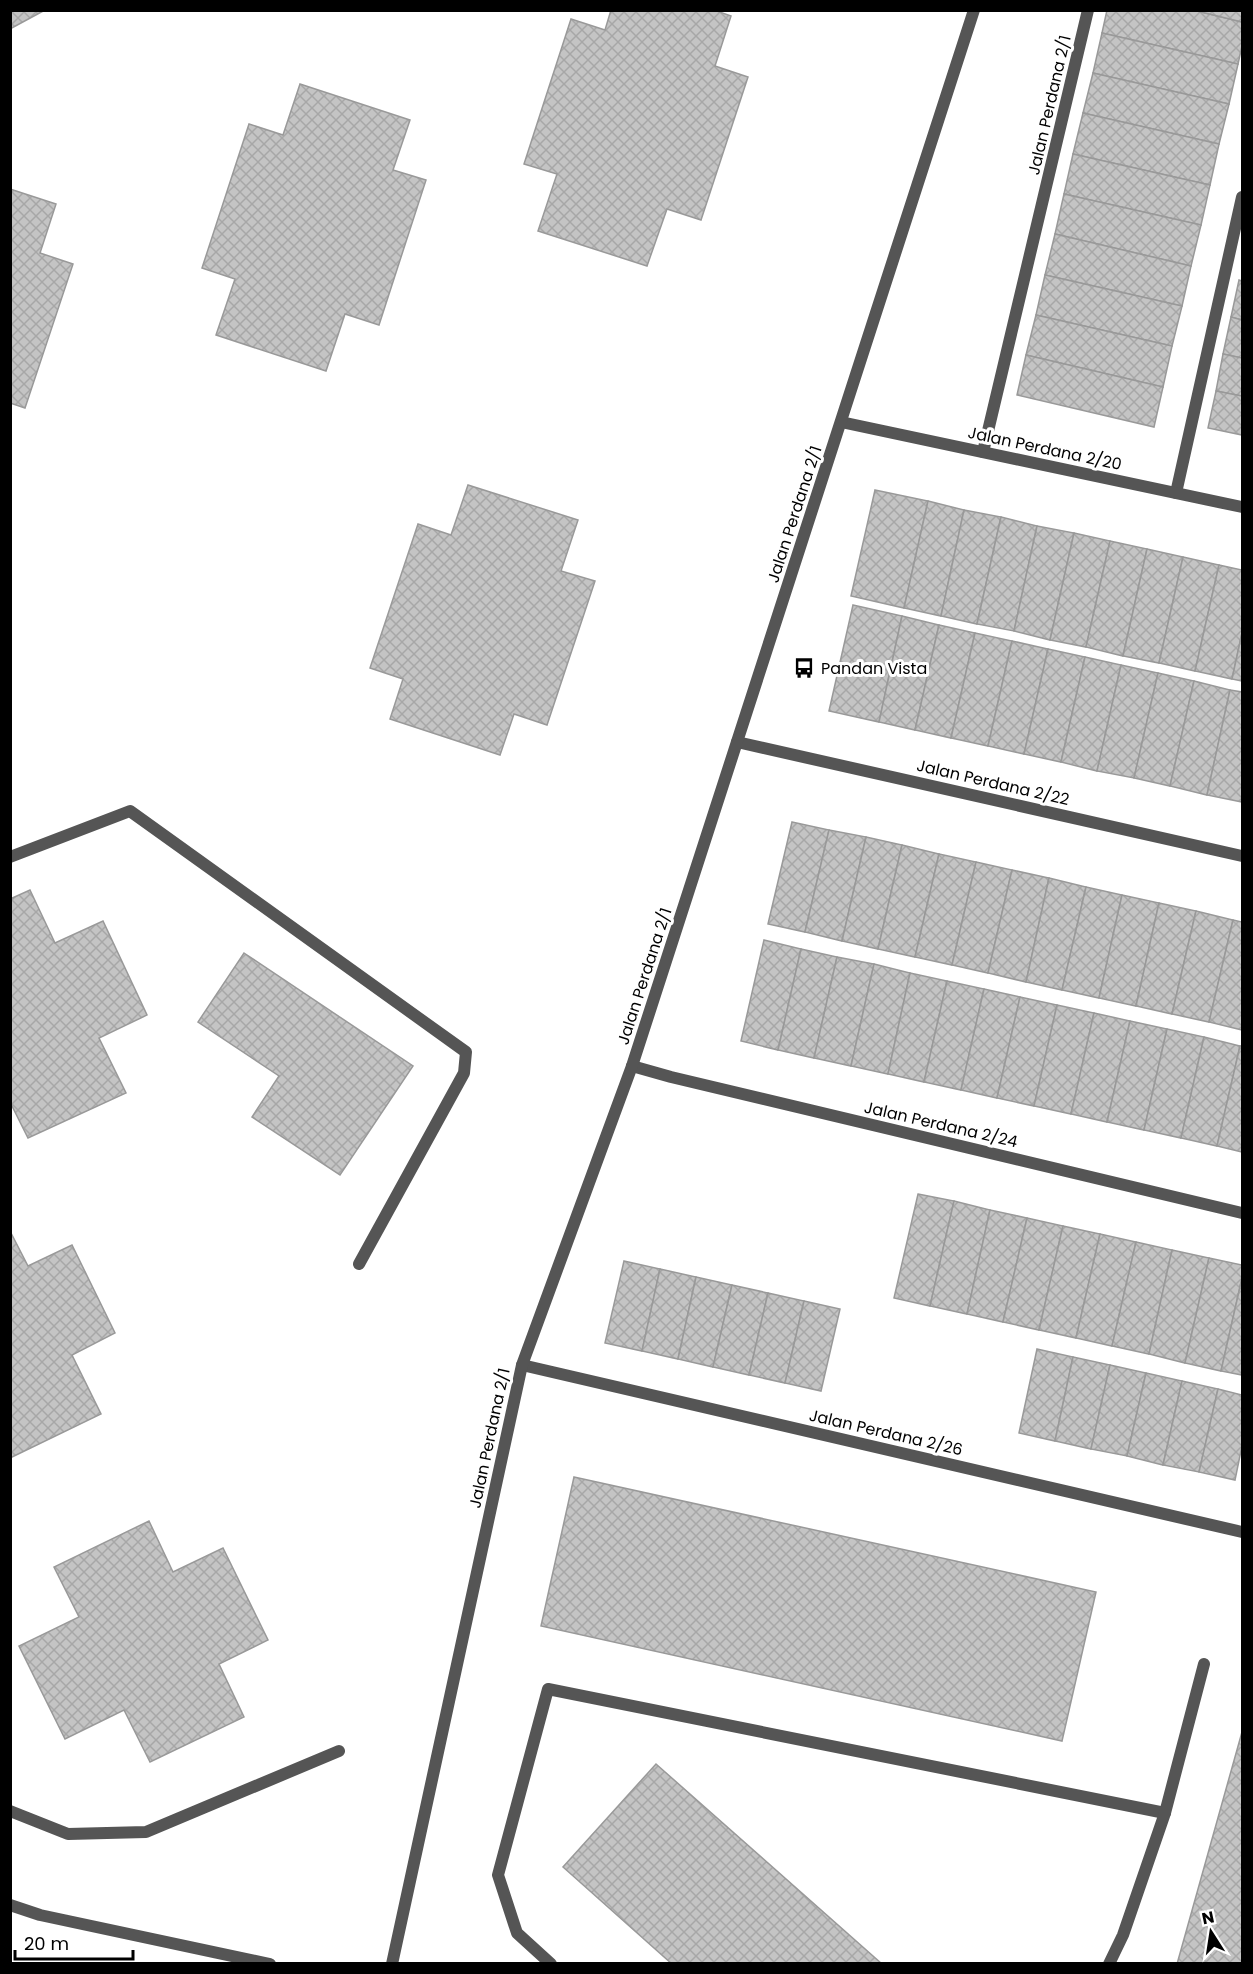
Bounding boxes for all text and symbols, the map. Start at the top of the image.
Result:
street label: Jalan Perdana 2/1 [1022,33,1077,177]
street label: Jalan Perdana 2/20 [966,421,1124,476]
street label: Jalan Perdana 2/1 [762,443,827,586]
bus stop icon: Pandan Vista [792,656,816,680]
place label: Pandan Vista [821,657,927,680]
street label: Jalan Perdana 2/22 [914,754,1071,811]
street label: Jalan Perdana 2/1 [612,905,677,1048]
street label: Jalan Perdana 2/24 [862,1096,1020,1153]
street label: Jalan Perdana 2/1 [463,1366,516,1510]
street label: Jalan Perdana 2/26 [807,1404,965,1461]
north arrow [1181,1902,1241,1962]
text: N [1200,1905,1216,1930]
scale bar [15,1923,134,1961]
text: 20 m [24,1931,69,1956]

